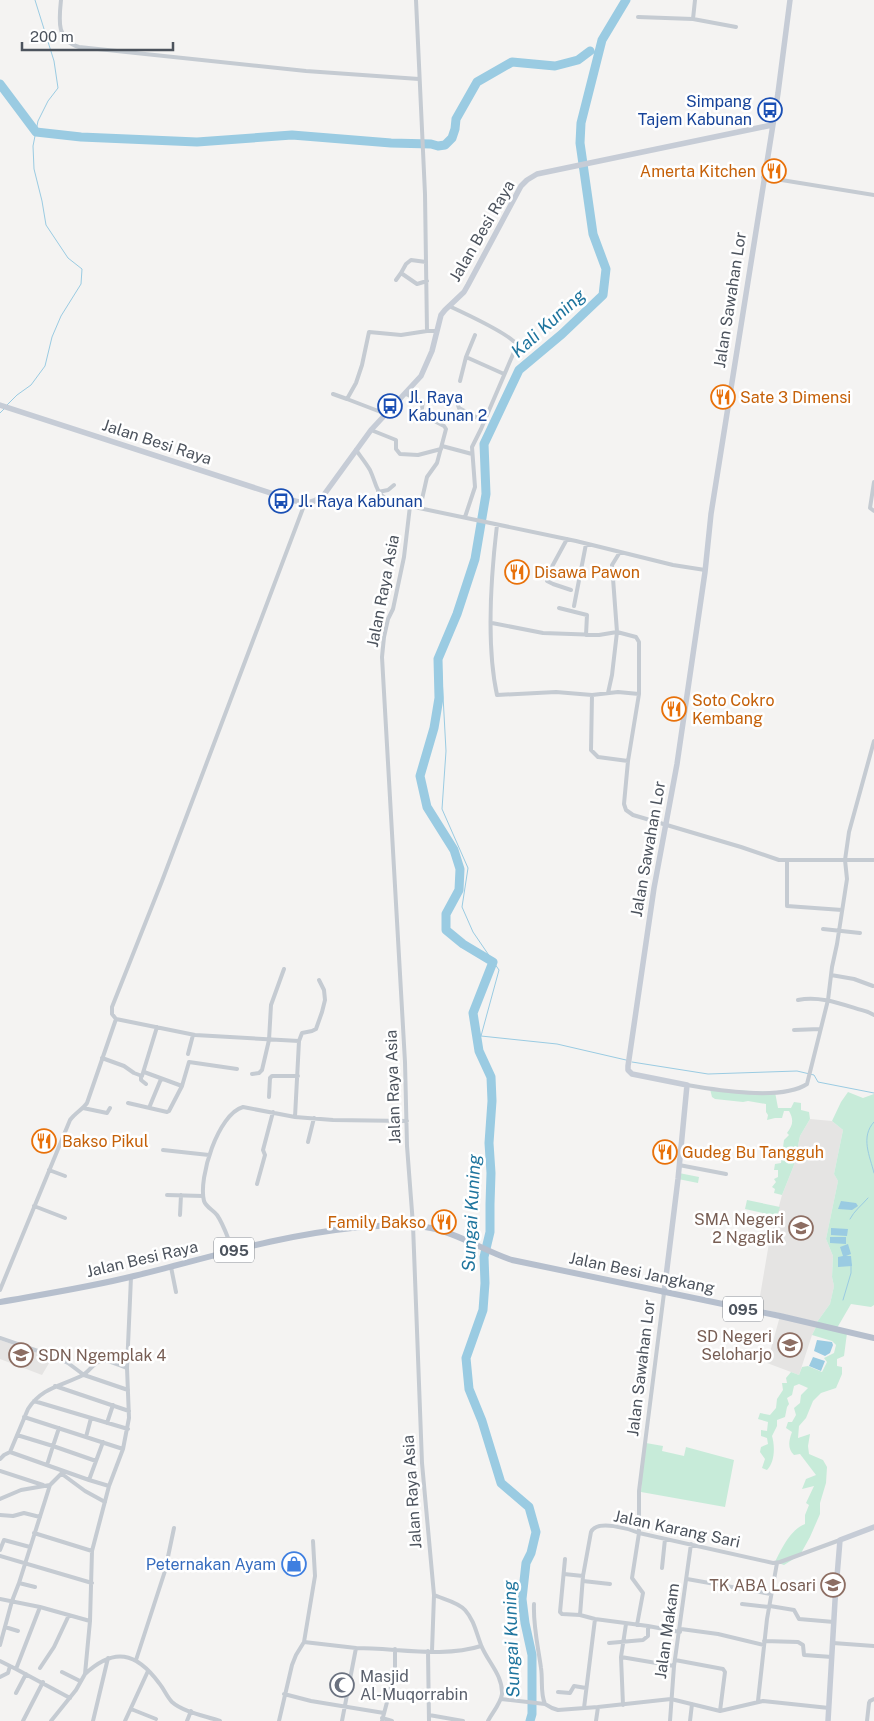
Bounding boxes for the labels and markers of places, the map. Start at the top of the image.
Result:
place label: Simpang Tajem Kabunan [638,92,752,129]
bus stop icon: Simpang Tajem Kabunan [757,97,783,123]
restaurant icon: Amerta Kitchen [761,158,787,184]
place label: Amerta Kitchen [640,162,756,181]
restaurant icon: Sate 3 Dimensi [710,384,736,410]
place label: Jl. Raya Kabunan 2 [408,388,487,425]
place label: Sate 3 Dimensi [740,388,851,407]
bus stop icon: Jl. Raya Kabunan 2 [377,393,403,419]
bus stop icon: Jl. Raya Kabunan [268,488,294,514]
place label: Jl. Raya Kabunan [298,492,423,511]
restaurant icon: Disawa Pawon [504,559,530,585]
place label: Disawa Pawon [534,563,640,582]
place label: Soto Cokro Kembang [692,691,774,728]
restaurant icon: Soto Cokro Kembang [661,696,687,722]
restaurant icon: Bakso Pikul [31,1128,57,1154]
place label: Bakso Pikul [62,1132,149,1151]
restaurant icon: Gudeg Bu Tangguh [652,1139,678,1165]
place label: Gudeg Bu Tangguh [682,1143,824,1162]
restaurant icon: Family Bakso [431,1209,457,1235]
place label: SMA Negeri 2 Ngaglik [694,1210,784,1247]
place label: Family Bakso [327,1213,426,1232]
school or university icon: SMA Negeri 2 Ngaglik [788,1215,814,1241]
place label: SD Negeri Seloharjo [696,1327,772,1364]
school or university icon: SD Negeri Seloharjo [777,1332,803,1358]
school or university icon: SDN Ngemplak 4 [8,1342,34,1368]
place label: SDN Ngemplak 4 [38,1346,166,1365]
shop icon: Peternakan Ayam [281,1551,307,1577]
place label: Peternakan Ayam [146,1555,276,1574]
school or university icon: TK ABA Losari [820,1572,846,1598]
place label: TK ABA Losari [709,1576,816,1595]
place label: Masjid Al-Muqorrabin [360,1667,468,1704]
mosque icon: Masjid Al-Muqorrabin [329,1672,355,1698]

